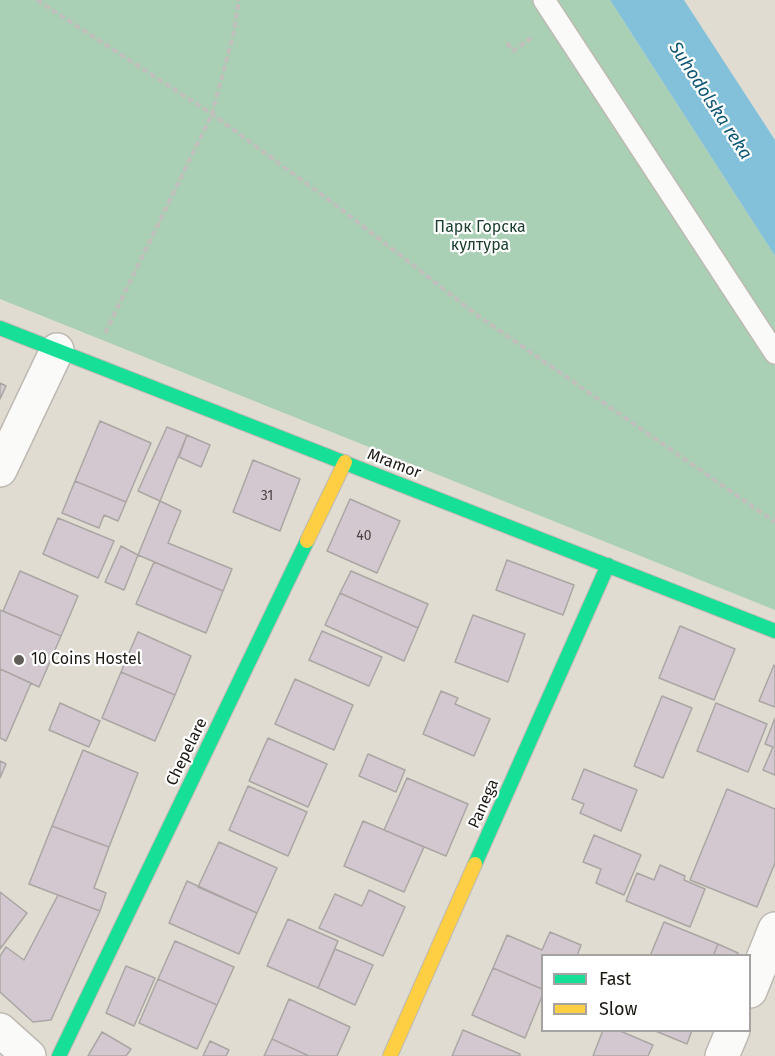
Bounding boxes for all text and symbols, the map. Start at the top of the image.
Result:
water label: Suhodolska reka [664,38,756,164]
park label: Парк Горска култура [434,218,526,256]
street label: Mramor [364,445,424,483]
house number: 31 [261,488,273,504]
house number: 40 [356,528,372,544]
place label: 10 Coins Hostel [31,650,141,670]
marker: 10 Coins Hostel [12,653,26,667]
street label: Chepelare [162,715,212,789]
street label: Panega [465,776,503,832]
legend [541,954,751,1032]
text: Fast [599,968,631,990]
text: Slow [599,998,637,1020]

